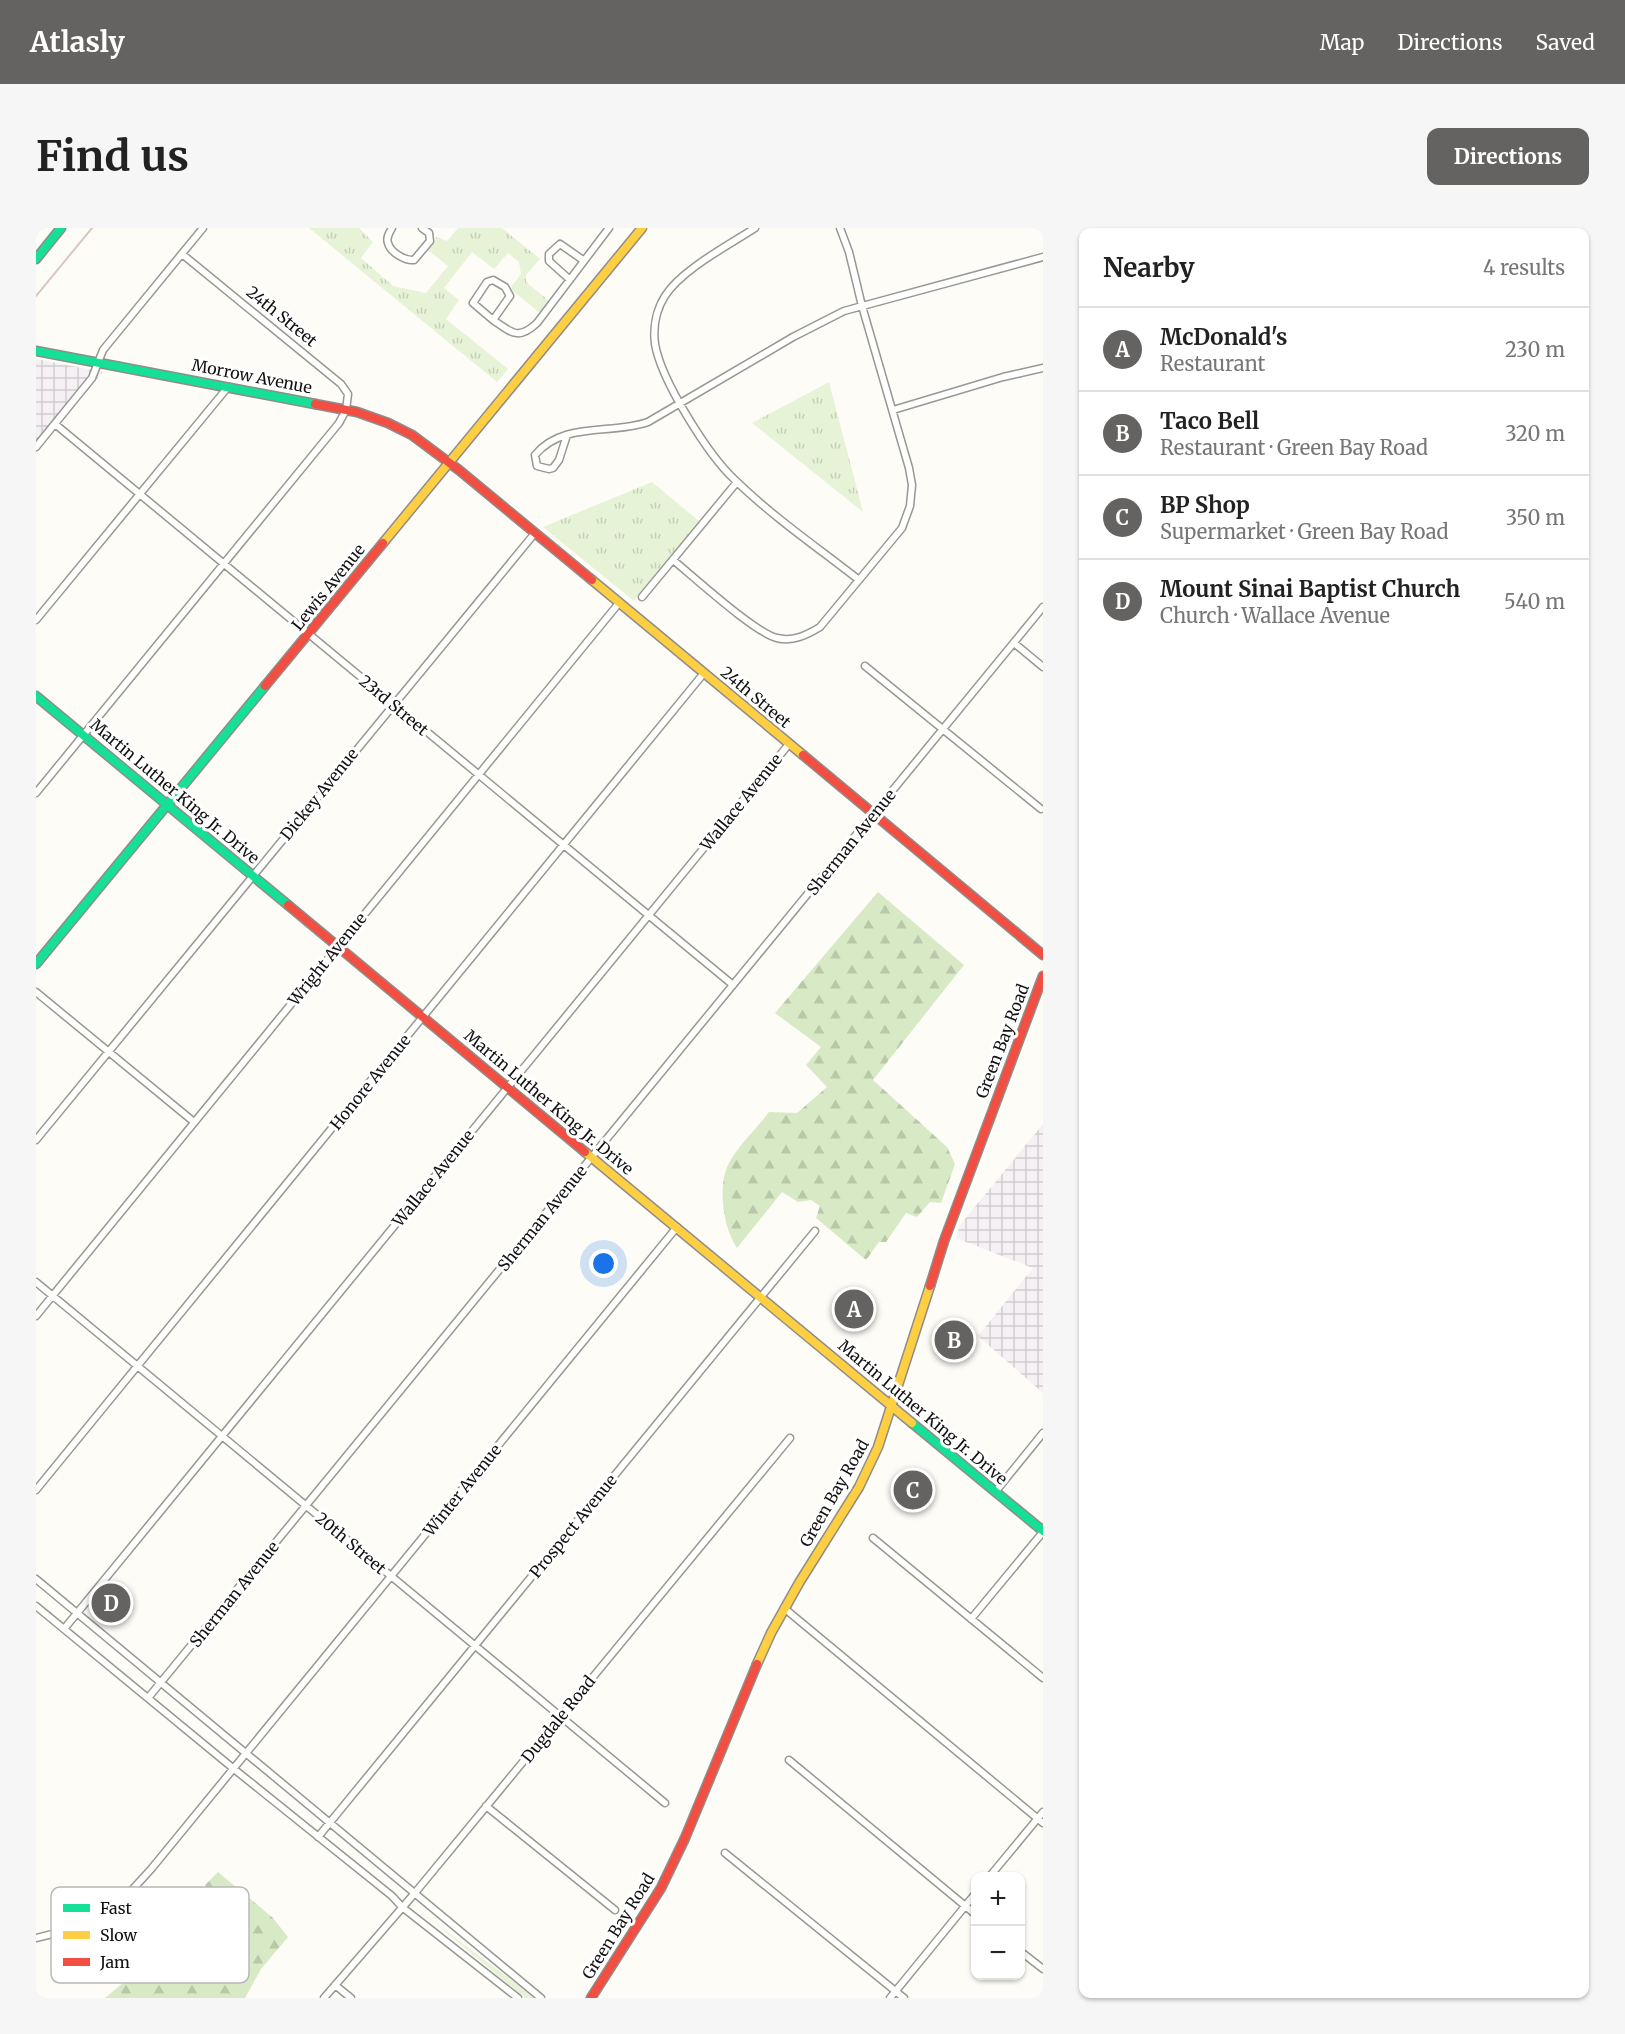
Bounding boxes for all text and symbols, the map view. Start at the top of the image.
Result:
text: Atlasly [30,24,125,60]
text: Map [1320,29,1364,56]
text: Directions [1397,29,1502,56]
text: Saved [1535,29,1595,56]
button: Directions [1427,128,1589,185]
text: Find us [36,130,189,182]
text: Nearby [1103,251,1195,284]
text: 4 results [1483,255,1565,280]
street label: 24th Street [243,282,322,351]
text: McDonald's [1160,323,1287,351]
text: A [1115,337,1130,362]
text: 230 m [1505,337,1565,362]
text: Restaurant [1160,351,1265,376]
street label: Morrow Avenue [190,355,314,397]
text: Taco Bell [1160,407,1259,435]
text: B [1116,421,1129,446]
text: 320 m [1505,421,1565,446]
text: Restaurant · Green Bay Road [1160,435,1428,460]
text: BP Shop [1160,491,1250,519]
text: C [1116,505,1129,530]
text: 350 m [1506,505,1565,530]
text: Supermarket · Green Bay Road [1160,519,1449,544]
street label: Lewis Avenue [287,540,369,634]
text: Mount Sinai Baptist Church [1160,575,1460,603]
text: D [1115,589,1130,614]
text: 540 m [1504,589,1565,614]
text: Church · Wallace Avenue [1160,603,1390,628]
street label: 24th Street [717,662,796,732]
street label: 23rd Street [356,670,433,740]
street label: Martin Luther King Jr. Drive [86,714,264,868]
street label: Dickey Avenue [276,744,362,844]
street label: Wallace Avenue [695,750,786,855]
street label: Sherman Avenue [802,785,900,899]
street label: Wright Avenue [283,909,371,1010]
street label: Green Bay Road [971,981,1033,1101]
street label: Martin Luther King Jr. Drive [460,1025,638,1179]
street label: Honore Avenue [325,1030,415,1134]
street label: Wallace Avenue [387,1126,478,1231]
street label: Sherman Avenue [493,1161,591,1275]
your location [589,1249,618,1278]
pin: A [834,1286,874,1332]
pin: B [934,1318,974,1362]
street label: Martin Luther King Jr. Drive [834,1335,1012,1489]
street label: Green Bay Road [795,1435,873,1550]
street label: Winter Avenue [418,1440,505,1541]
pin: C [894,1468,932,1512]
street label: Prospect Avenue [525,1470,621,1582]
street label: 20th Street [312,1508,391,1579]
street label: Sherman Avenue [185,1537,283,1651]
pin: D [92,1580,130,1626]
street label: Dugdale Road [517,1671,599,1766]
street label: Green Bay Road [577,1869,659,1983]
map controls [971,1872,1025,1980]
button: + [971,1872,1025,1926]
legend [51,1887,249,1983]
text: Fast [100,1898,133,1918]
text: Slow [100,1925,138,1945]
button: − [971,1926,1025,1980]
text: Jam [99,1952,130,1972]

